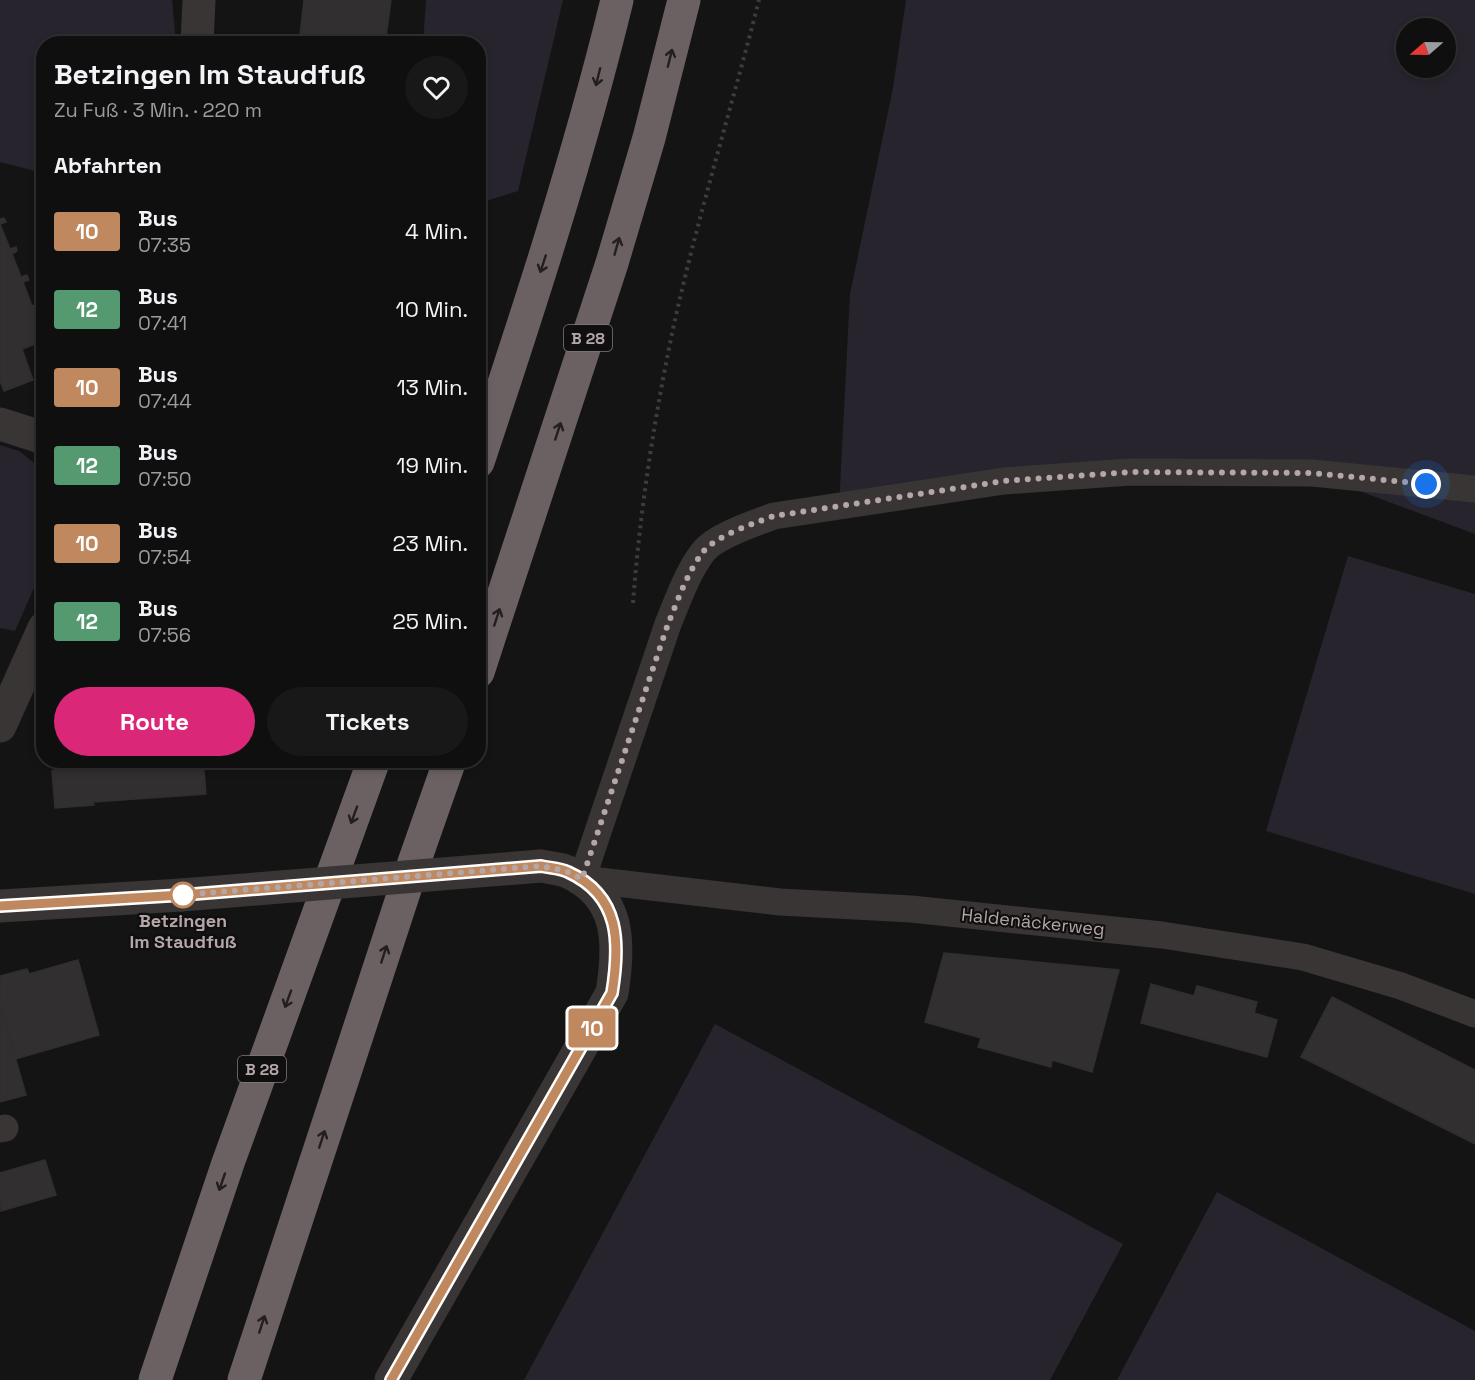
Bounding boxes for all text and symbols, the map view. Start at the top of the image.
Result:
north arrow [1396,18,1456,78]
map controls [1396,18,1456,78]
one-way arrow [664,49,676,68]
text: Betzingen Im Staudfuß [54,56,365,92]
button: heart [405,56,468,119]
one-way arrow [591,67,603,86]
text: Zu Fuß · 3 Min. · 220 m [54,97,262,123]
text: Abfahrten [54,151,162,179]
text: Bus [138,204,178,232]
text: 4 Min. [405,217,468,245]
text: 10 [75,218,99,245]
text: 07:35 [138,232,191,258]
one-way arrow [612,237,624,256]
one-way arrow [537,254,548,273]
text: Bus [138,282,178,310]
text: 10 Min. [396,295,468,323]
text: 12 [76,296,98,323]
text: 07:41 [138,310,187,336]
road number: B 28 [564,325,612,351]
text: Bus [138,360,178,388]
text: 13 Min. [396,373,468,401]
text: 10 [75,374,99,401]
text: 07:44 [138,388,192,414]
one-way arrow [553,422,564,441]
text: Bus [138,438,178,466]
text: 19 Min. [396,451,468,479]
text: 12 [76,452,98,479]
text: 07:50 [138,466,192,492]
your location [1411,469,1441,499]
text: Bus [138,516,178,544]
text: 23 Min. [392,529,468,557]
text: 10 [75,530,99,557]
text: 07:54 [138,544,191,570]
text: Bus [138,594,178,622]
text: 25 Min. [392,607,468,635]
text: 12 [76,608,98,635]
one-way arrow [492,608,503,627]
text: 07:56 [138,622,191,648]
button: Route [54,687,255,756]
button: Tickets [267,687,468,756]
one-way arrow [348,806,359,824]
marker: Betzingen Im Staudfuß [170,882,196,908]
street label: Haldenäckerweg [960,903,1106,940]
place label: Betzingen Im Staudfuß [129,909,237,953]
one-way arrow [379,945,390,964]
one-way arrow [281,989,292,1008]
line badge: 10 [565,1008,619,1048]
text: 10 [580,1015,604,1042]
road number: B 28 [238,1056,286,1082]
one-way arrow [317,1130,328,1149]
one-way arrow [215,1172,226,1191]
one-way arrow [257,1315,268,1334]

